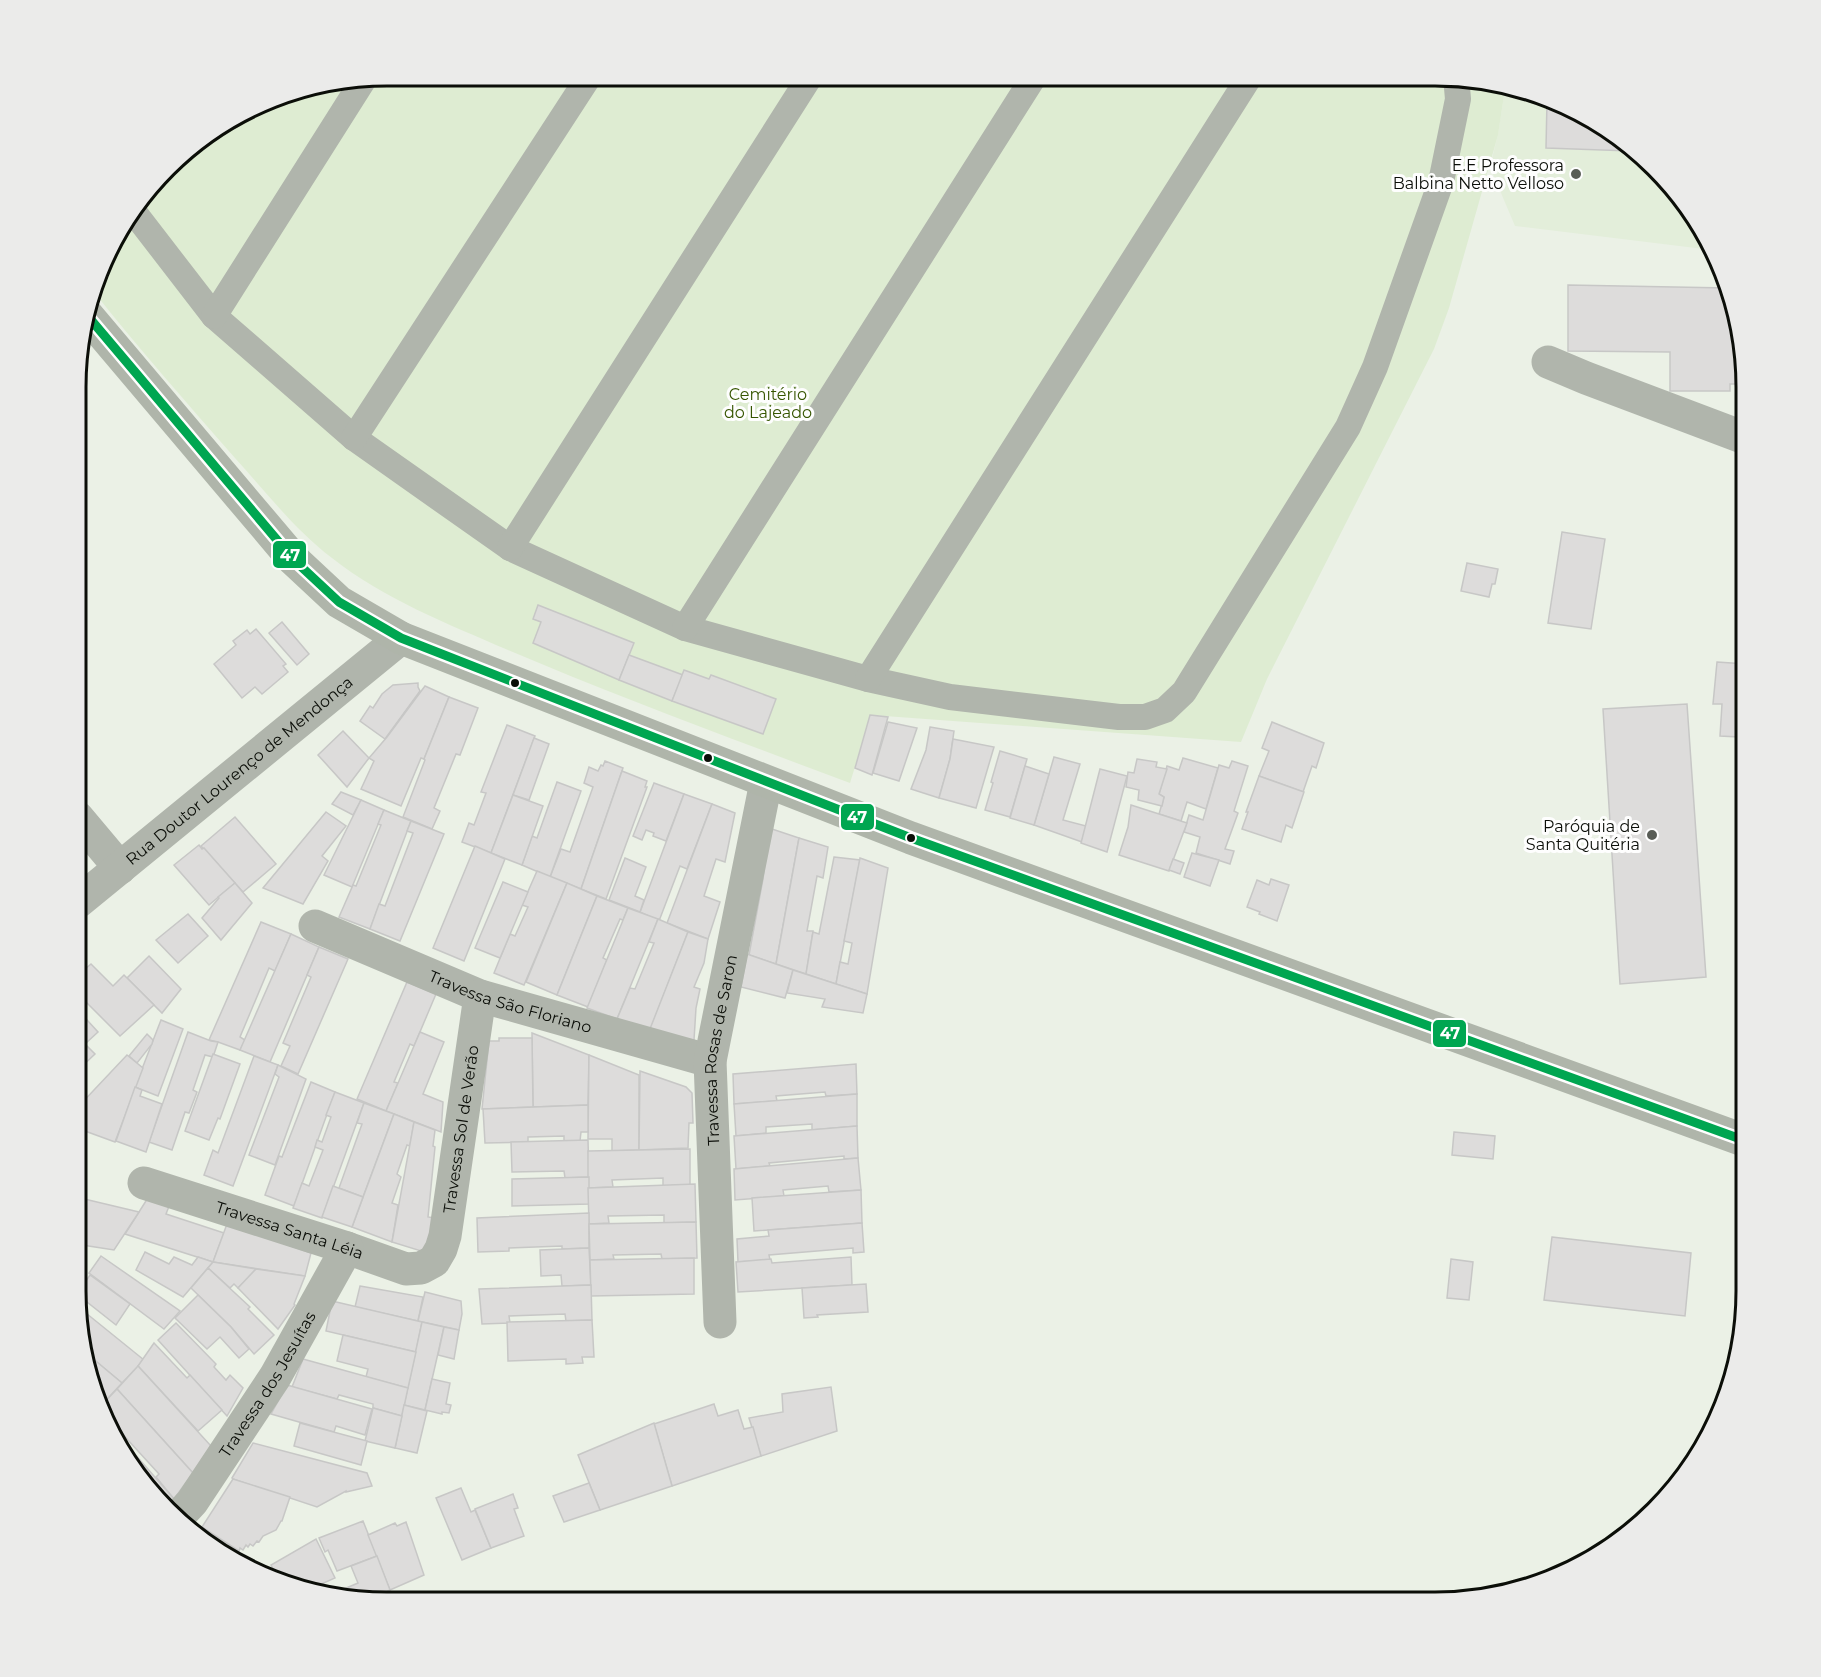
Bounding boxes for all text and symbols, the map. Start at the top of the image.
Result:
place label: E.E Professora Balbina Netto Velloso [1393,156,1564,193]
marker: E.E Professora Balbina Netto Velloso [1569,167,1583,181]
park label: Cemitério do Lajeado [724,385,812,422]
line badge: 47 [272,540,307,569]
text: 47 [280,546,300,565]
street label: Rua Doutor Lourenço de Mendonça [122,672,356,869]
unlabelled marker [509,677,521,689]
unlabelled marker [702,752,714,764]
line badge: 47 [840,803,875,831]
text: 47 [847,808,867,827]
place label: Paróquia de Santa Quitéria [1526,817,1640,854]
marker: Paróquia de Santa Quitéria [1645,828,1659,842]
unlabelled marker [905,832,917,844]
street label: Travessa Rosas de Saron [700,953,741,1146]
street label: Travessa São Floriano [426,966,594,1037]
line badge: 47 [1432,1019,1467,1048]
text: 47 [1440,1024,1460,1043]
street label: Travessa Sol de Verão [439,1044,482,1215]
street label: Travessa Santa Léia [213,1197,366,1263]
street label: Travessa dos Jesuítas [215,1308,319,1461]

